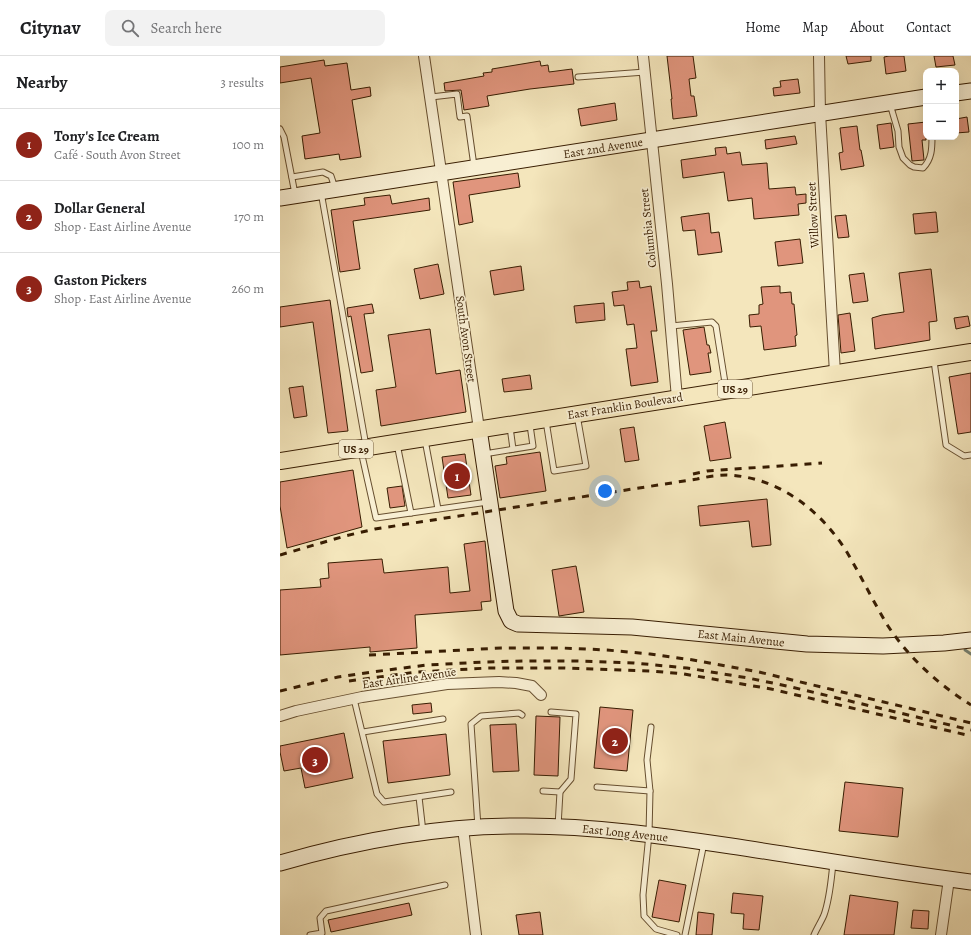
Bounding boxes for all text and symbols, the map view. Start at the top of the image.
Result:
search box [105,10,385,46]
text: Citynav [20,15,81,41]
icon: search [119,17,141,39]
text: Search here [151,18,222,38]
text: Home [745,18,780,37]
text: Map [802,18,828,37]
text: About [850,18,884,37]
text: Contact [906,18,951,37]
map controls [923,68,959,140]
button: + [923,68,959,104]
text: Nearby [16,71,67,94]
text: 3 results [220,74,264,91]
button: − [923,104,959,140]
text: Tony's Ice Cream [54,126,160,146]
street label: East 2nd Avenue [562,134,644,162]
text: 1 [27,136,31,153]
text: 100 m [232,136,264,153]
text: Café · South Avon Street [54,146,181,163]
street label: Willow Street [803,182,823,249]
street label: Columbia Street [636,188,660,268]
text: Dollar General [54,198,145,218]
text: 2 [26,208,32,225]
text: 170 m [234,208,264,225]
text: Shop · East Airline Avenue [54,218,191,235]
text: Gaston Pickers [54,270,147,290]
text: 3 [26,280,32,297]
text: 260 m [231,280,264,297]
text: Shop · East Airline Avenue [54,290,191,307]
street label: South Avon Street [452,294,480,384]
road number: US 29 [718,380,752,398]
street label: East Franklin Boulevard [566,389,685,423]
road number: US 29 [339,440,373,458]
pin: 1 [444,461,470,491]
your location [595,481,615,501]
street label: East Main Avenue [697,625,785,651]
street label: East Airline Avenue [361,663,457,693]
pin: 2 [602,726,628,756]
pin: 3 [302,745,328,775]
street label: East Long Avenue [581,821,669,845]

